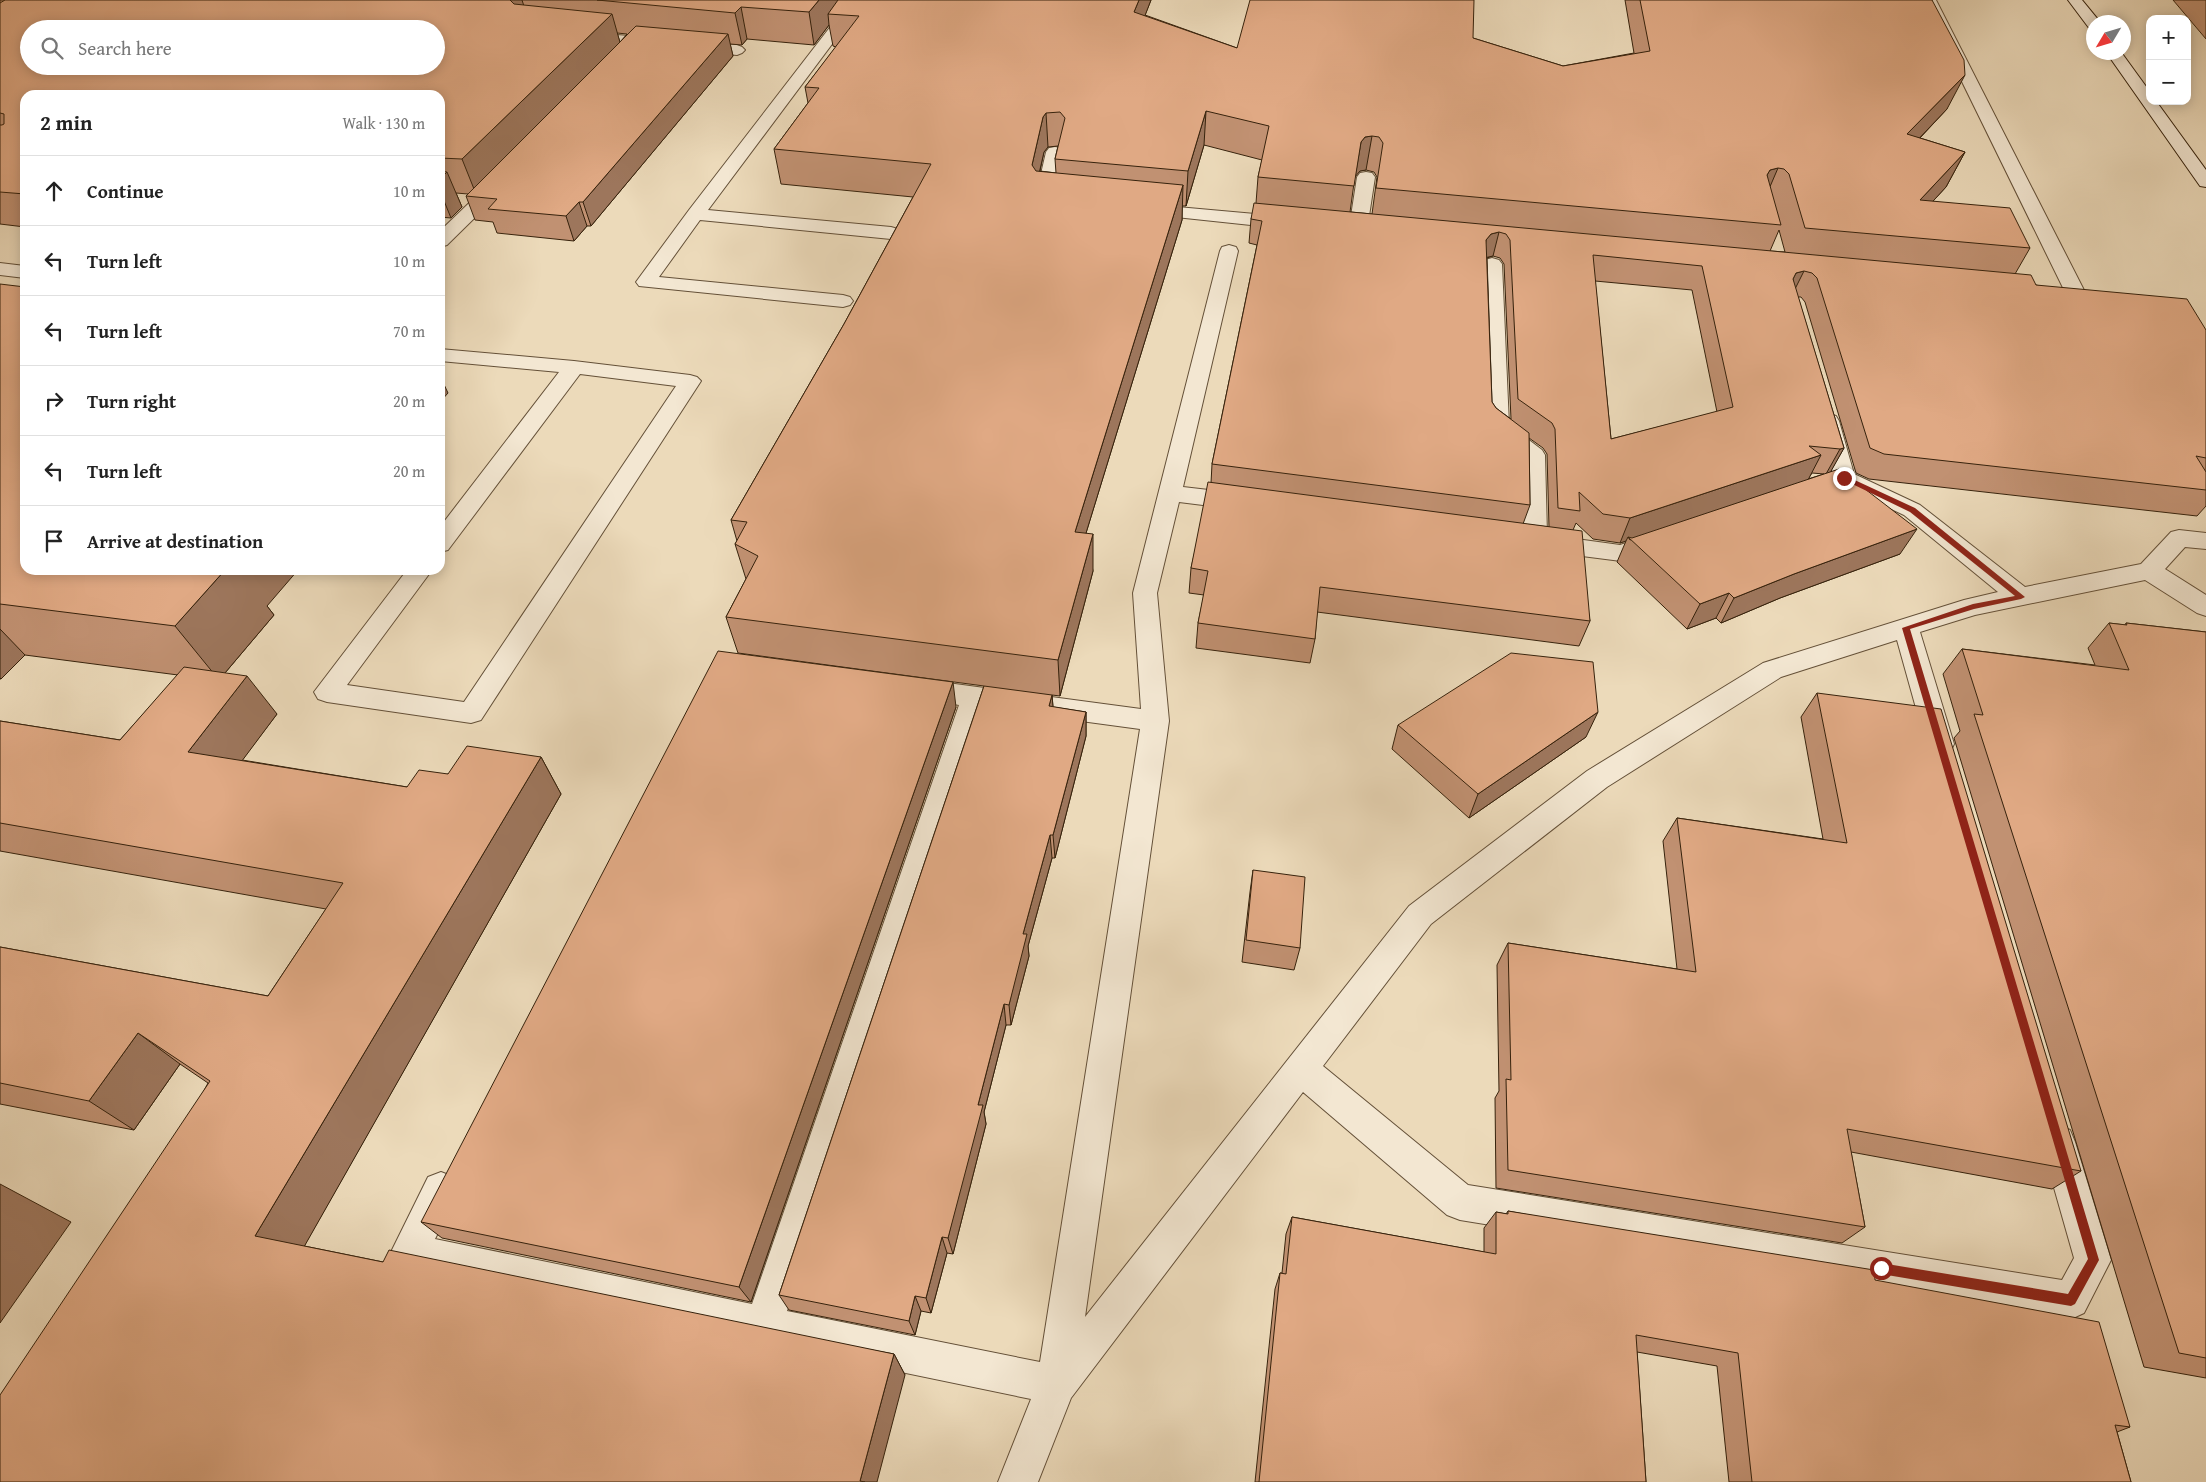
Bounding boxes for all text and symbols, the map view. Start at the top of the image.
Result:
north arrow [2086,15,2131,60]
map controls [2146,15,2191,105]
button: + [2146,15,2191,60]
search box [20,20,445,75]
icon: search [38,34,66,62]
text: Search here [78,34,172,62]
button: − [2146,60,2191,105]
text: 2 min [40,107,92,138]
text: Walk · 130 m [342,111,425,135]
icon: ahead [40,177,68,205]
text: Continue [87,177,164,205]
text: 10 m [393,179,425,203]
icon: left [40,247,68,275]
text: Turn left [87,247,162,275]
text: 10 m [393,249,425,273]
icon: left [40,317,68,345]
text: Turn left [87,317,162,345]
text: 70 m [393,319,425,343]
icon: right [40,387,68,415]
text: Turn right [87,387,176,415]
text: 20 m [393,389,425,413]
icon: left [40,457,68,485]
text: Turn left [87,457,162,485]
text: 20 m [393,459,425,483]
route end [1833,467,1856,490]
icon: arrive [40,527,68,555]
text: Arrive at destination [87,527,263,555]
route start [1870,1257,1893,1280]

